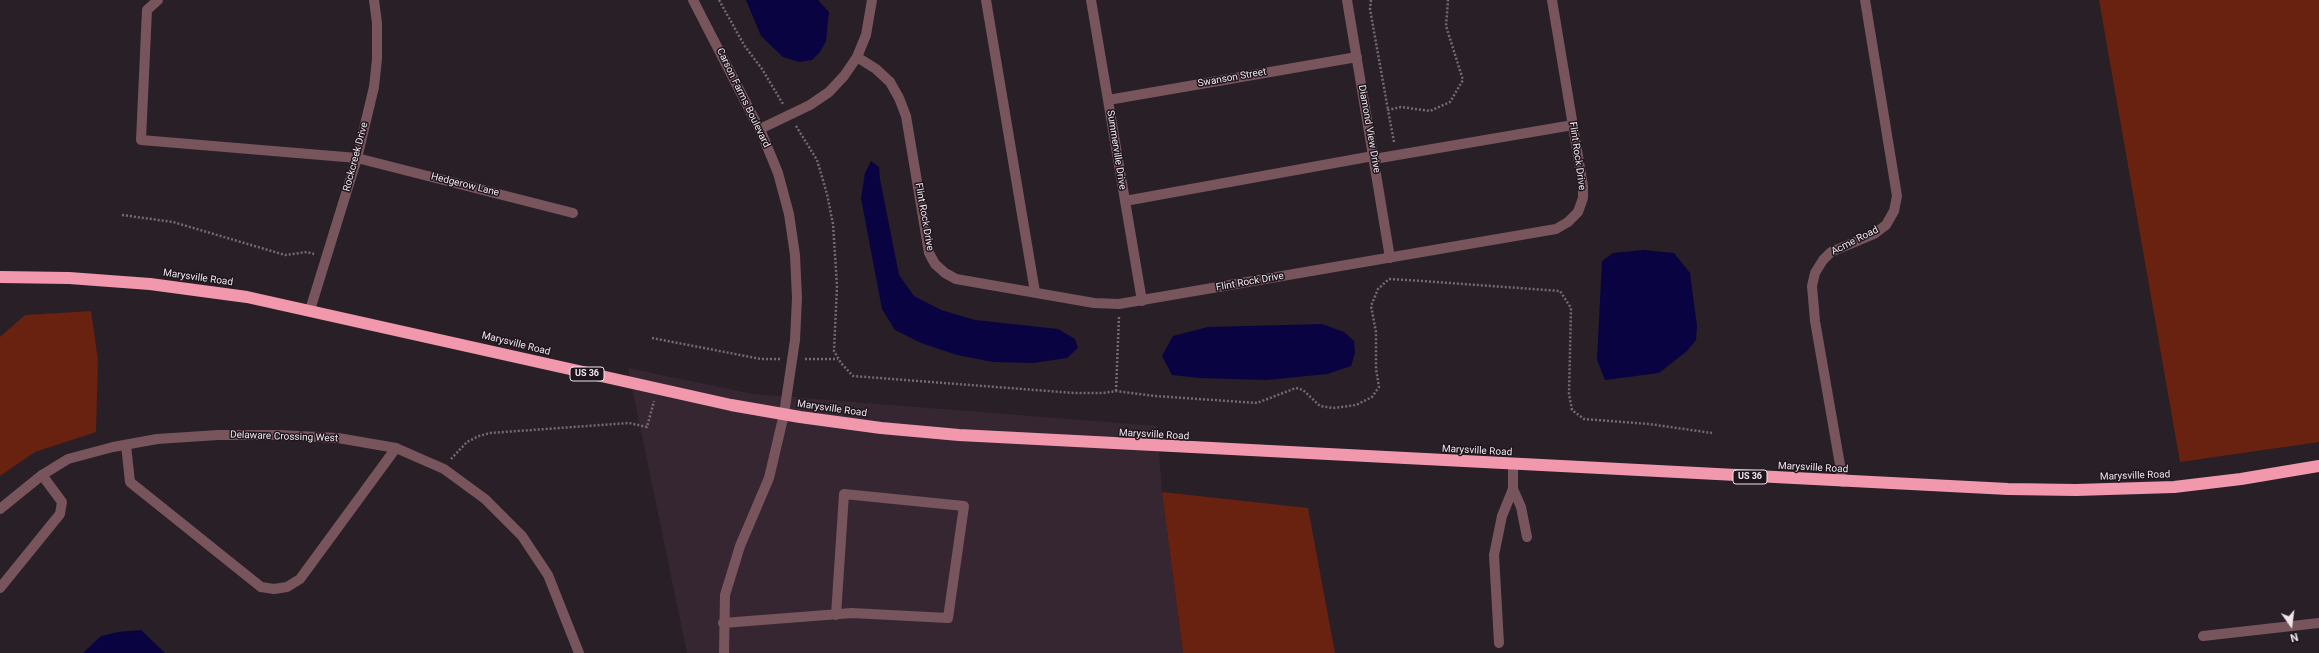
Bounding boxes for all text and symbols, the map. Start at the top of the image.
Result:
street label: Carson Farms Boulevard [714,46,772,150]
street label: Swanson Street [1197,66,1267,90]
street label: Diamond View Drive [1355,84,1383,174]
street label: Summerville Drive [1104,109,1128,191]
street label: Rockcreek Drive [341,121,371,193]
street label: Flint Rock Drive [1566,121,1588,191]
street label: Hedgerow Lane [430,171,500,199]
street label: Flint Rock Drive [912,182,936,252]
street label: Acme Road [1829,224,1881,258]
street label: Marysville Road [162,267,234,289]
street label: Flint Rock Drive [1215,270,1285,294]
street label: Marysville Road [480,330,552,358]
road number: US 36 [570,367,604,381]
street label: Marysville Road [796,398,868,420]
street label: Marysville Road [1119,427,1189,443]
street label: Delaware Crossing West [230,429,338,445]
street label: Marysville Road [1442,443,1512,459]
street label: Marysville Road [1778,460,1848,476]
street label: Marysville Road [2100,469,2170,483]
road number: US 36 [1733,470,1767,484]
north arrow [2271,605,2311,645]
text: N [2289,630,2299,644]

